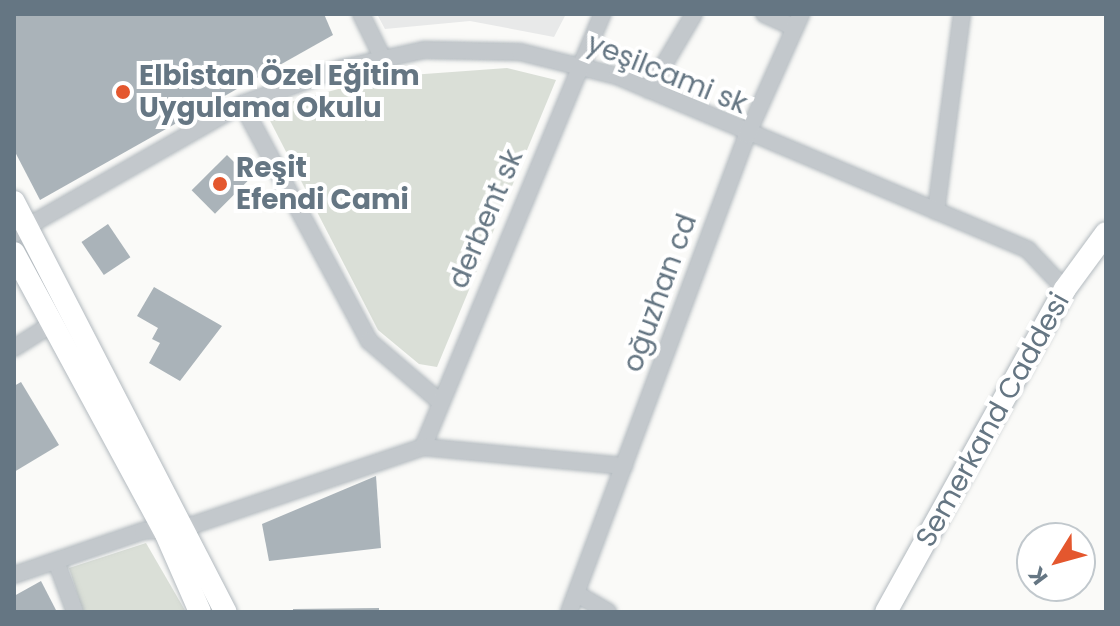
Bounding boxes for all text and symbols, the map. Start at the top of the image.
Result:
street label: yeşilcami sk [582,27,752,121]
place label: Elbistan Özel Eğitim Uygulama Okulu [139,59,420,125]
marker: Elbistan Özel Eğitim Uygulama Okulu [114,83,132,101]
street label: derbent sk [442,144,530,294]
place label: Reşit Efendi Cami [236,151,409,217]
marker: Reşit Efendi Cami [211,175,229,193]
street label: oğuzhan cd [616,209,704,377]
street label: Semerkand Caddesi [909,287,1077,553]
north arrow [1016,522,1096,602]
text: K [1021,560,1055,591]

